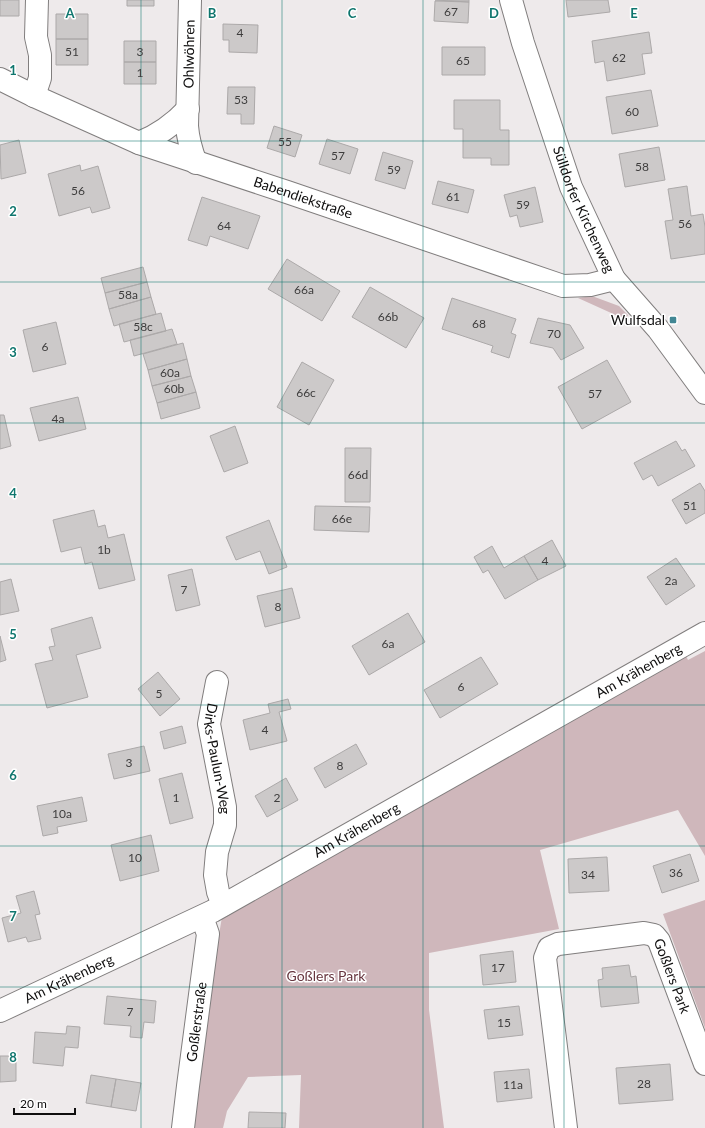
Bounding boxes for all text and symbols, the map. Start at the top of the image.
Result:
house number: 67 [444,4,458,19]
text: A [64,5,75,21]
text: B [208,5,217,21]
text: C [348,5,357,21]
text: D [489,5,499,21]
text: E [630,5,638,21]
street label: Ohlwöhren [179,19,198,89]
house number: 4 [237,25,244,40]
house number: 51 [65,44,79,59]
house number: 3 [137,44,144,59]
house number: 62 [612,50,626,65]
house number: 65 [456,53,470,68]
text: 1 [9,62,17,78]
house number: 1 [137,65,144,80]
house number: 53 [234,92,248,107]
house number: 60 [625,104,639,119]
house number: 55 [278,134,292,149]
street label: Sülldorfer Kirchenweg [550,144,619,275]
house number: 57 [331,148,345,163]
house number: 58 [635,159,649,174]
house number: 59 [387,162,401,177]
street label: Babendiekstraße [252,173,355,222]
house number: 56 [71,183,85,198]
house number: 61 [446,189,460,204]
house number: 59 [516,197,530,212]
text: 2 [9,203,17,219]
house number: 56 [678,216,692,231]
house number: 64 [217,218,231,233]
house number: 66a [294,282,314,297]
house number: 58a [118,287,138,302]
house number: 66b [378,309,399,324]
place label: Wulfsdal [611,311,665,328]
marker: Wulfsdal [668,315,678,325]
house number: 68 [472,316,486,331]
house number: 58c [133,319,153,334]
house number: 70 [547,326,561,341]
house number: 6 [42,339,49,354]
text: 3 [9,344,17,360]
house number: 60a [160,365,180,380]
house number: 60b [164,381,185,396]
house number: 66c [296,385,316,400]
house number: 57 [588,386,602,401]
house number: 4a [52,411,64,426]
house number: 66d [348,467,368,482]
text: 4 [9,485,17,501]
house number: 51 [683,498,697,513]
house number: 66e [332,511,352,526]
house number: 1b [97,542,111,557]
house number: 4 [542,553,549,568]
house number: 2a [665,573,677,588]
house number: 7 [181,582,188,597]
house number: 8 [275,599,282,614]
text: 5 [9,626,17,642]
house number: 6a [382,636,394,651]
street label: Am Krähenberg [592,639,684,701]
house number: 6 [458,679,465,694]
house number: 5 [156,686,163,701]
street label: Dirks-Paulun-Weg [201,702,234,814]
house number: 4 [262,722,269,737]
house number: 3 [126,755,133,770]
house number: 8 [337,758,344,773]
text: 6 [9,767,17,783]
house number: 1 [173,790,180,805]
house number: 2 [274,790,281,805]
street label: Am Krähenberg [310,798,402,861]
house number: 10a [52,806,72,821]
house number: 10 [128,850,142,865]
house number: 36 [669,865,683,880]
house number: 34 [581,867,595,882]
text: 7 [9,908,17,924]
street label: Goßlers Park [651,936,695,1017]
street label: Am Krähenberg [21,950,116,1006]
house number: 17 [491,960,505,975]
park label: Goßlers Park [287,967,366,984]
street label: Goßlerstraße [182,981,210,1063]
house number: 7 [127,1004,134,1019]
house number: 15 [497,1015,511,1030]
text: 8 [9,1049,17,1065]
house number: 28 [637,1076,651,1091]
house number: 11a [503,1077,523,1092]
scale bar [14,1090,75,1116]
text: 20 m [20,1096,47,1111]

